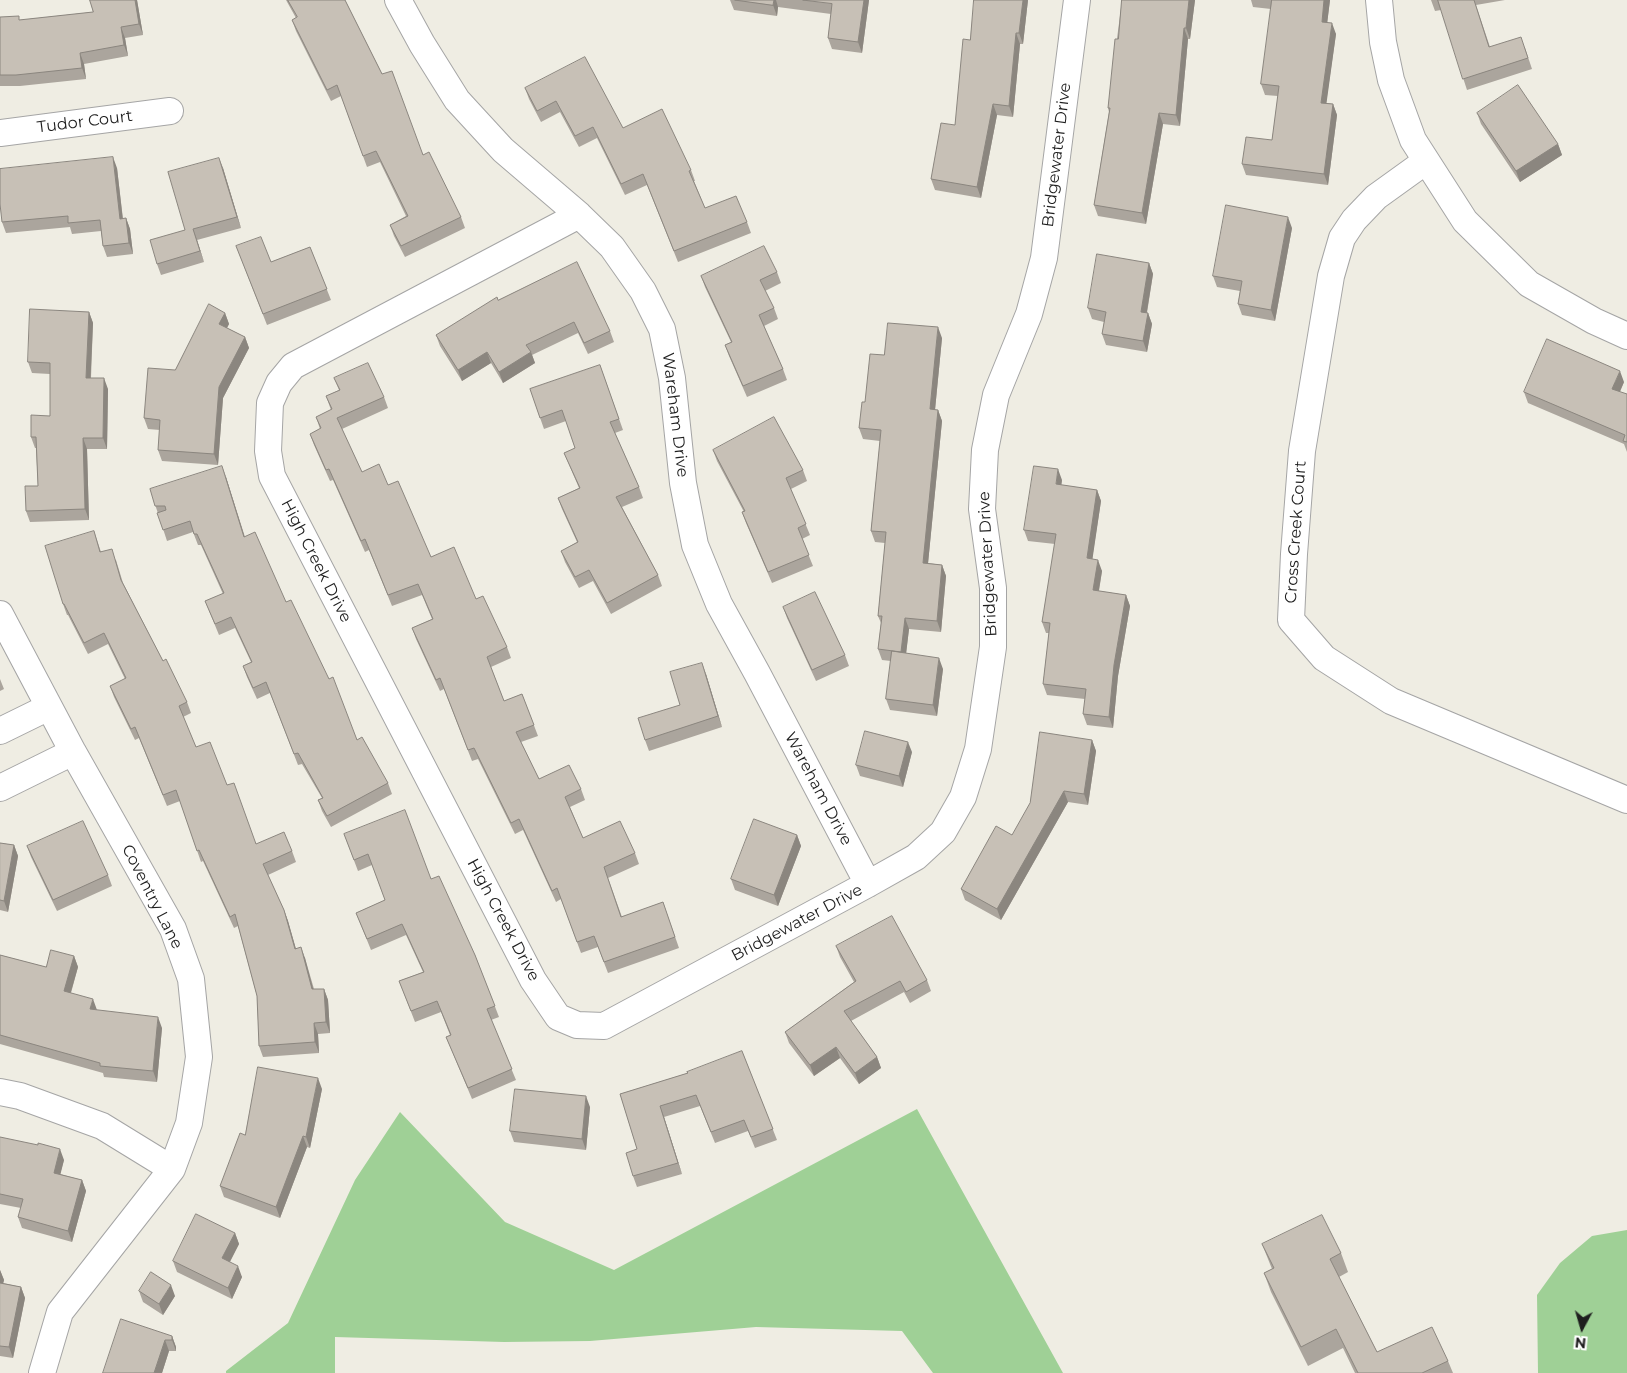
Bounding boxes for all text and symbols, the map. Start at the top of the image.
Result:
street label: Bridgewater Drive [1039,82,1075,228]
street label: Tudor Court [36,107,134,137]
street label: Wareham Drive [658,352,692,478]
street label: Cross Creek Court [1281,460,1311,604]
street label: Bridgewater Drive [975,491,1001,637]
street label: High Creek Drive [277,496,355,626]
street label: Wareham Drive [780,729,856,849]
street label: Coventry Lane [117,842,187,952]
street label: High Creek Drive [463,856,543,984]
street label: Bridgewater Drive [728,880,866,966]
north arrow [1557,1303,1607,1353]
text: N [1574,1333,1587,1352]

